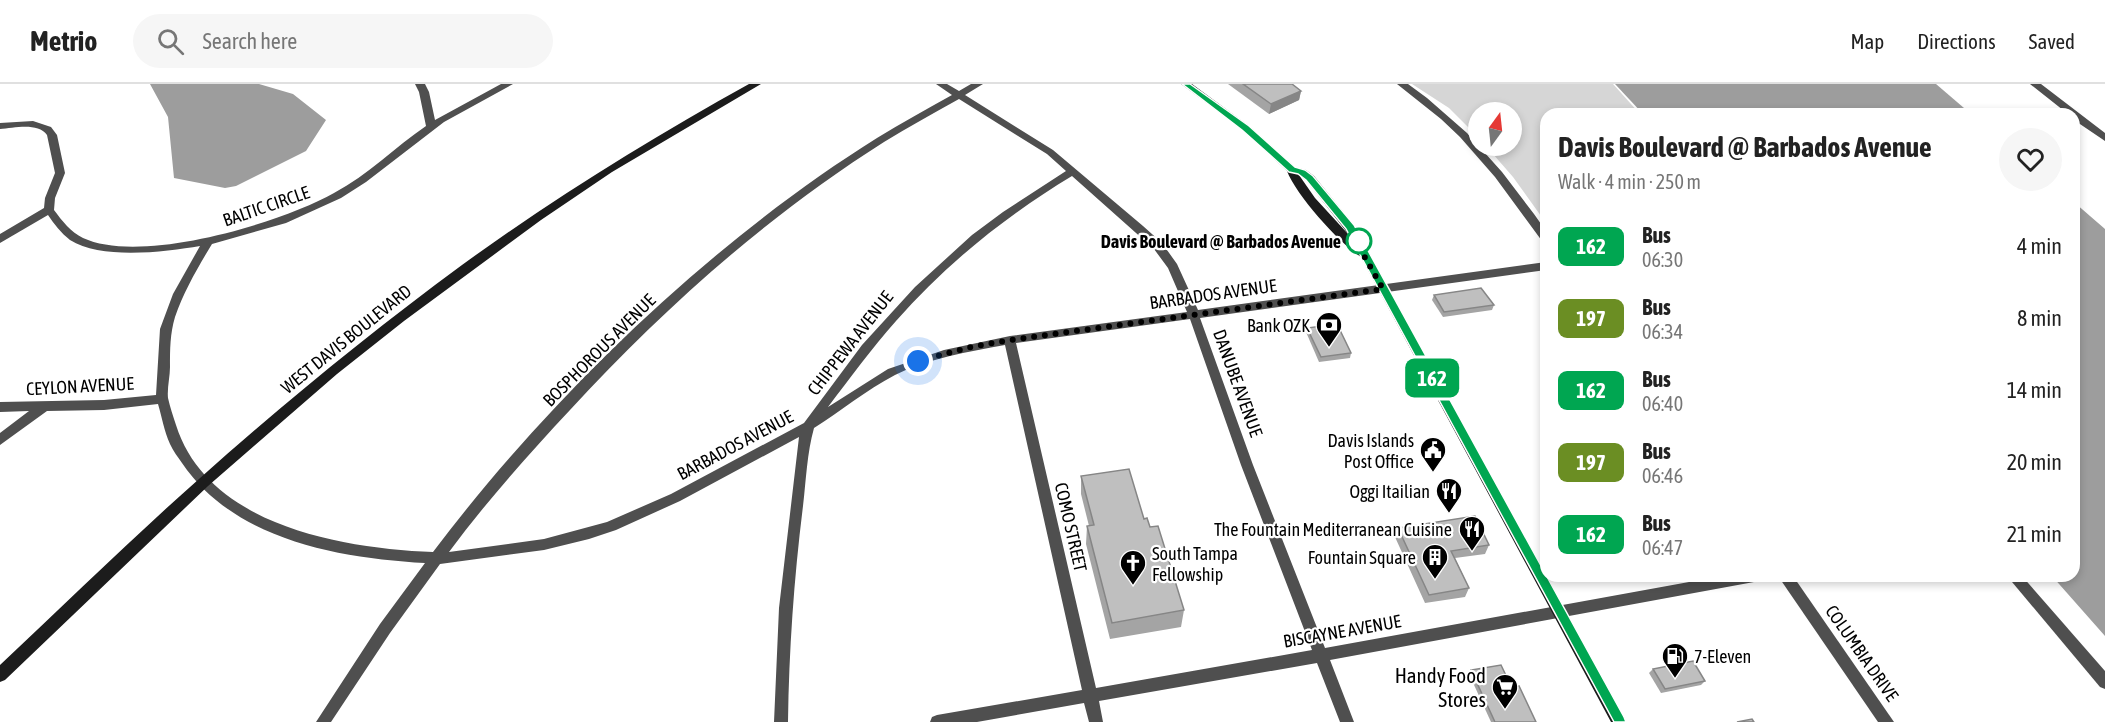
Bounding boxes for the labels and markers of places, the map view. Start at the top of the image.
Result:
marker: Davis Boulevard @ Barbados Avenue [1346,228,1372,254]
place label: Davis Boulevard @ Barbados Avenue [1101,231,1341,252]
bank icon: Bank OZK [1314,310,1344,348]
place label: Bank OZK [1247,315,1310,336]
place label: Davis Islands Post Office [1327,430,1414,472]
public building icon: Davis Islands Post Office [1418,435,1448,473]
restaurant icon: Oggi Itailian [1434,476,1464,514]
place label: Oggi Itailian [1349,481,1430,502]
restaurant icon: The Fountain Mediterranean Cuisine [1457,514,1487,552]
place label: The Fountain Mediterranean Cuisine [1214,519,1452,540]
building icon: Fountain Square [1420,542,1450,580]
place label: South Tampa Fellowship [1152,543,1238,585]
place label: Fountain Square [1308,547,1416,568]
church icon: South Tampa Fellowship [1118,548,1148,586]
fuel station icon: 7-Eleven [1660,641,1690,679]
place label: 7-Eleven [1694,646,1751,667]
place label: Handy Food Stores [1395,663,1486,711]
supermarket icon: Handy Food Stores [1490,672,1520,710]

